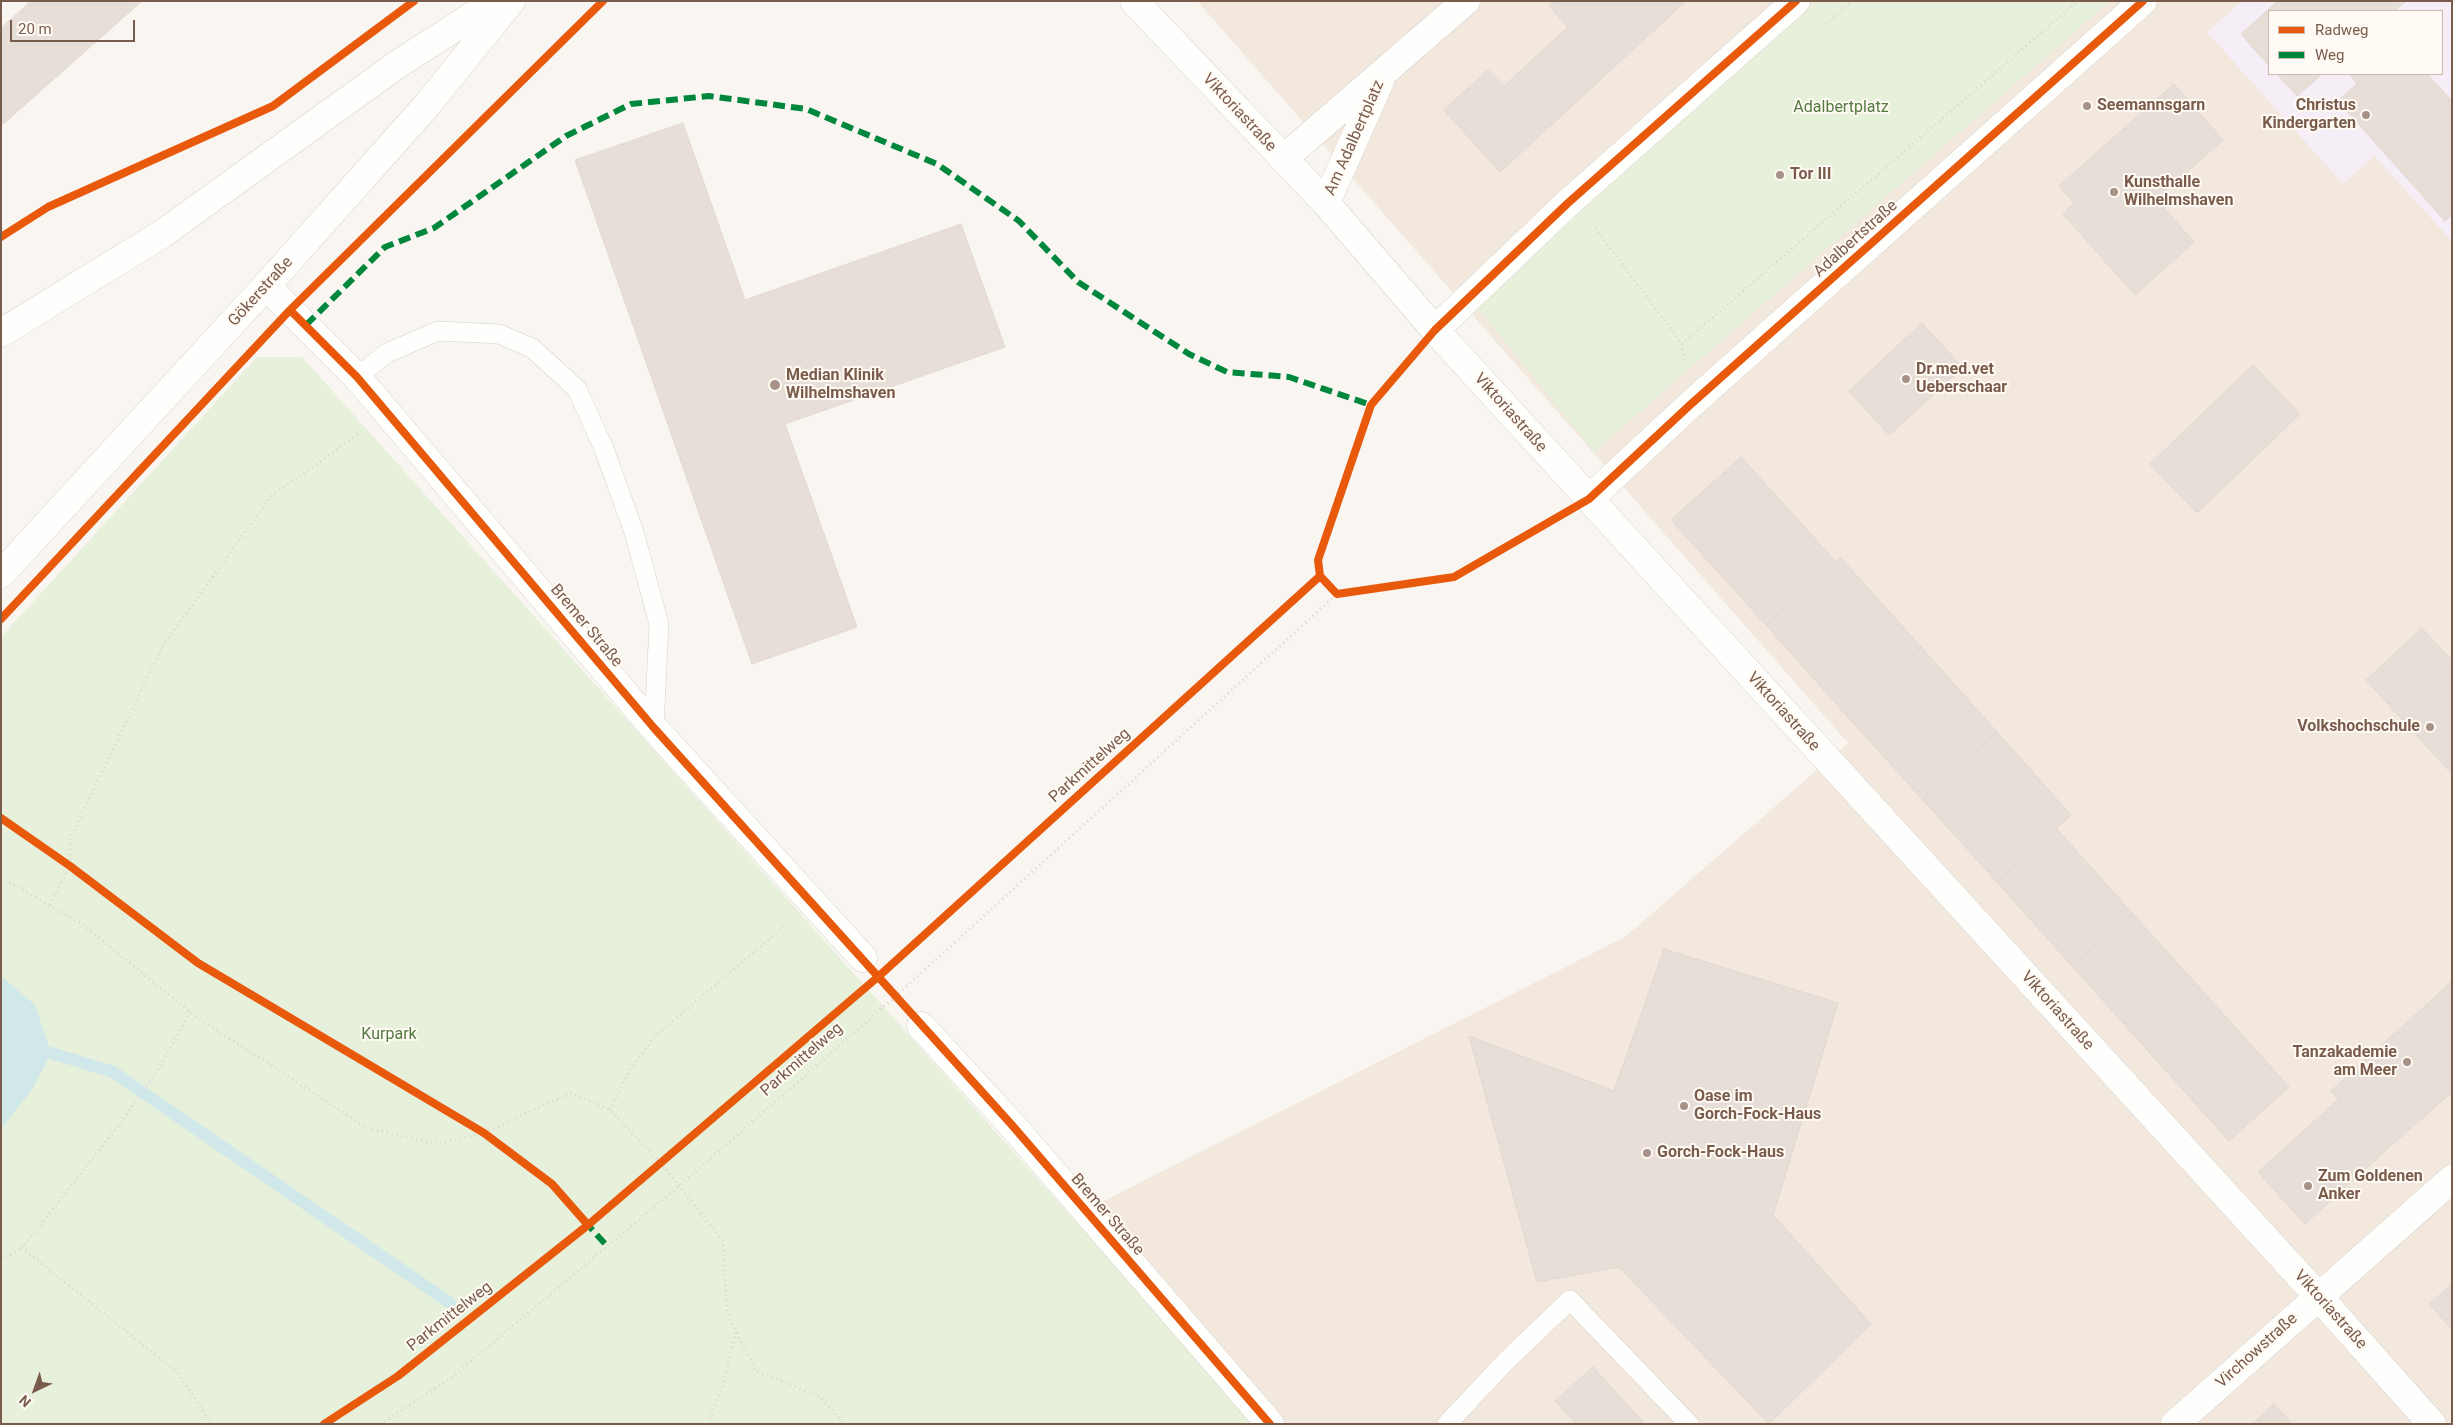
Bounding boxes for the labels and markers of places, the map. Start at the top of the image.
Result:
place label: Seemannsgarn [2097,96,2205,116]
place label: Christus Kindergarten [2262,96,2356,134]
marker: Seemannsgarn [2081,100,2093,112]
marker: Christus Kindergarten [2360,109,2372,121]
place label: Tor III [1790,165,1831,185]
marker: Tor III [1774,169,1786,181]
place label: Kunsthalle Wilhelmshaven [2124,173,2233,211]
marker: Kunsthalle Wilhelmshaven [2108,186,2120,198]
place label: Dr.med.vet Ueberschaar [1916,360,2007,398]
place label: Median Klinik Wilhelmshaven [786,366,895,404]
marker: Dr.med.vet Ueberschaar [1900,373,1912,385]
marker: Median Klinik Wilhelmshaven [768,378,782,392]
place label: Volkshochschule [2297,717,2420,737]
marker: Volkshochschule [2424,721,2436,733]
place label: Tanzakademie am Meer [2293,1043,2397,1081]
marker: Tanzakademie am Meer [2401,1056,2413,1068]
place label: Oase im Gorch-Fock-Haus [1694,1087,1821,1125]
marker: Oase im Gorch-Fock-Haus [1678,1100,1690,1112]
place label: Gorch-Fock-Haus [1657,1143,1784,1163]
marker: Gorch-Fock-Haus [1641,1147,1653,1159]
place label: Zum Goldenen Anker [2318,1167,2423,1205]
marker: Zum Goldenen Anker [2302,1180,2314,1192]

